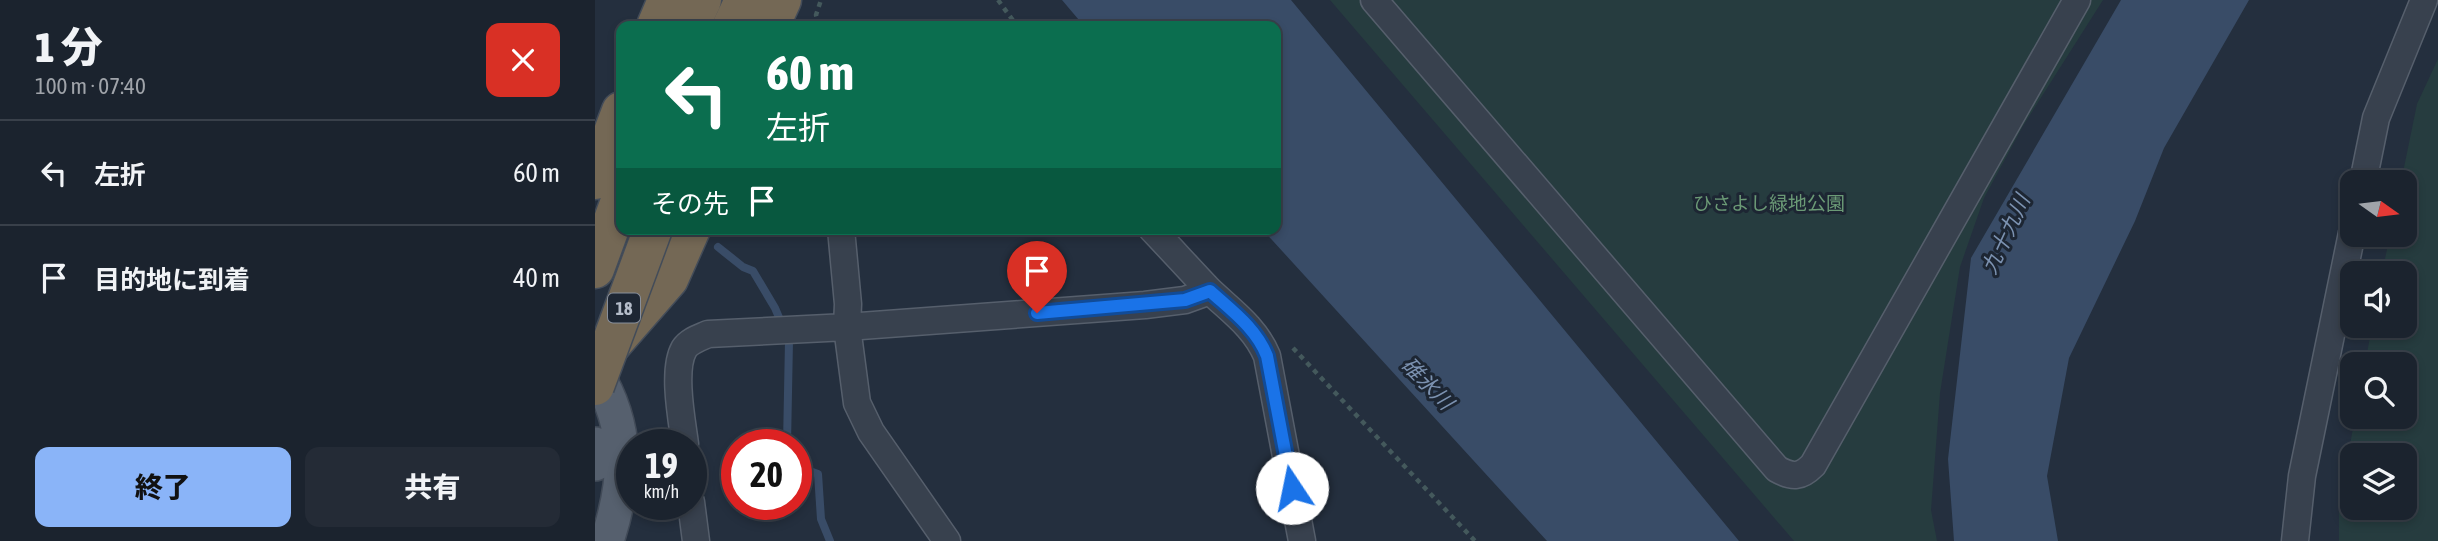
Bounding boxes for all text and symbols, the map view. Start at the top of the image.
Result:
text: 1 分 [35,23,103,71]
button: close [486,23,560,97]
text: 60 m [766,44,854,100]
icon: left [651,49,742,140]
text: 100 m · 07:40 [35,73,146,99]
text: 左折 [766,109,830,146]
icon: left [35,154,73,192]
text: 60 m [513,158,560,188]
text: 左折 [94,160,146,190]
north arrow [2340,170,2417,247]
map controls [2340,170,2417,520]
icon: arrive [743,182,781,220]
text: その先 [651,189,729,219]
water label: 九十九川 [1976,189,2034,277]
park label: ひさよし緑地公園 [1693,192,1845,214]
pin [1007,241,1067,313]
icon: arrive [1018,252,1056,290]
icon: arrive [35,259,73,297]
button: sound [2340,261,2417,338]
text: 40 m [513,263,560,293]
text: 目的地に到着 [94,265,250,295]
road number: 18 [608,294,640,322]
water label: 碓氷川 [1397,352,1460,415]
button: search [2340,352,2417,429]
speed limit sign: 20 [721,429,812,520]
button: layers [2340,443,2417,520]
text: 19 [645,445,678,485]
button: 終了 [35,447,291,527]
button: 共有 [305,447,560,527]
position arrow [1255,451,1329,525]
text: km/h [644,481,679,502]

